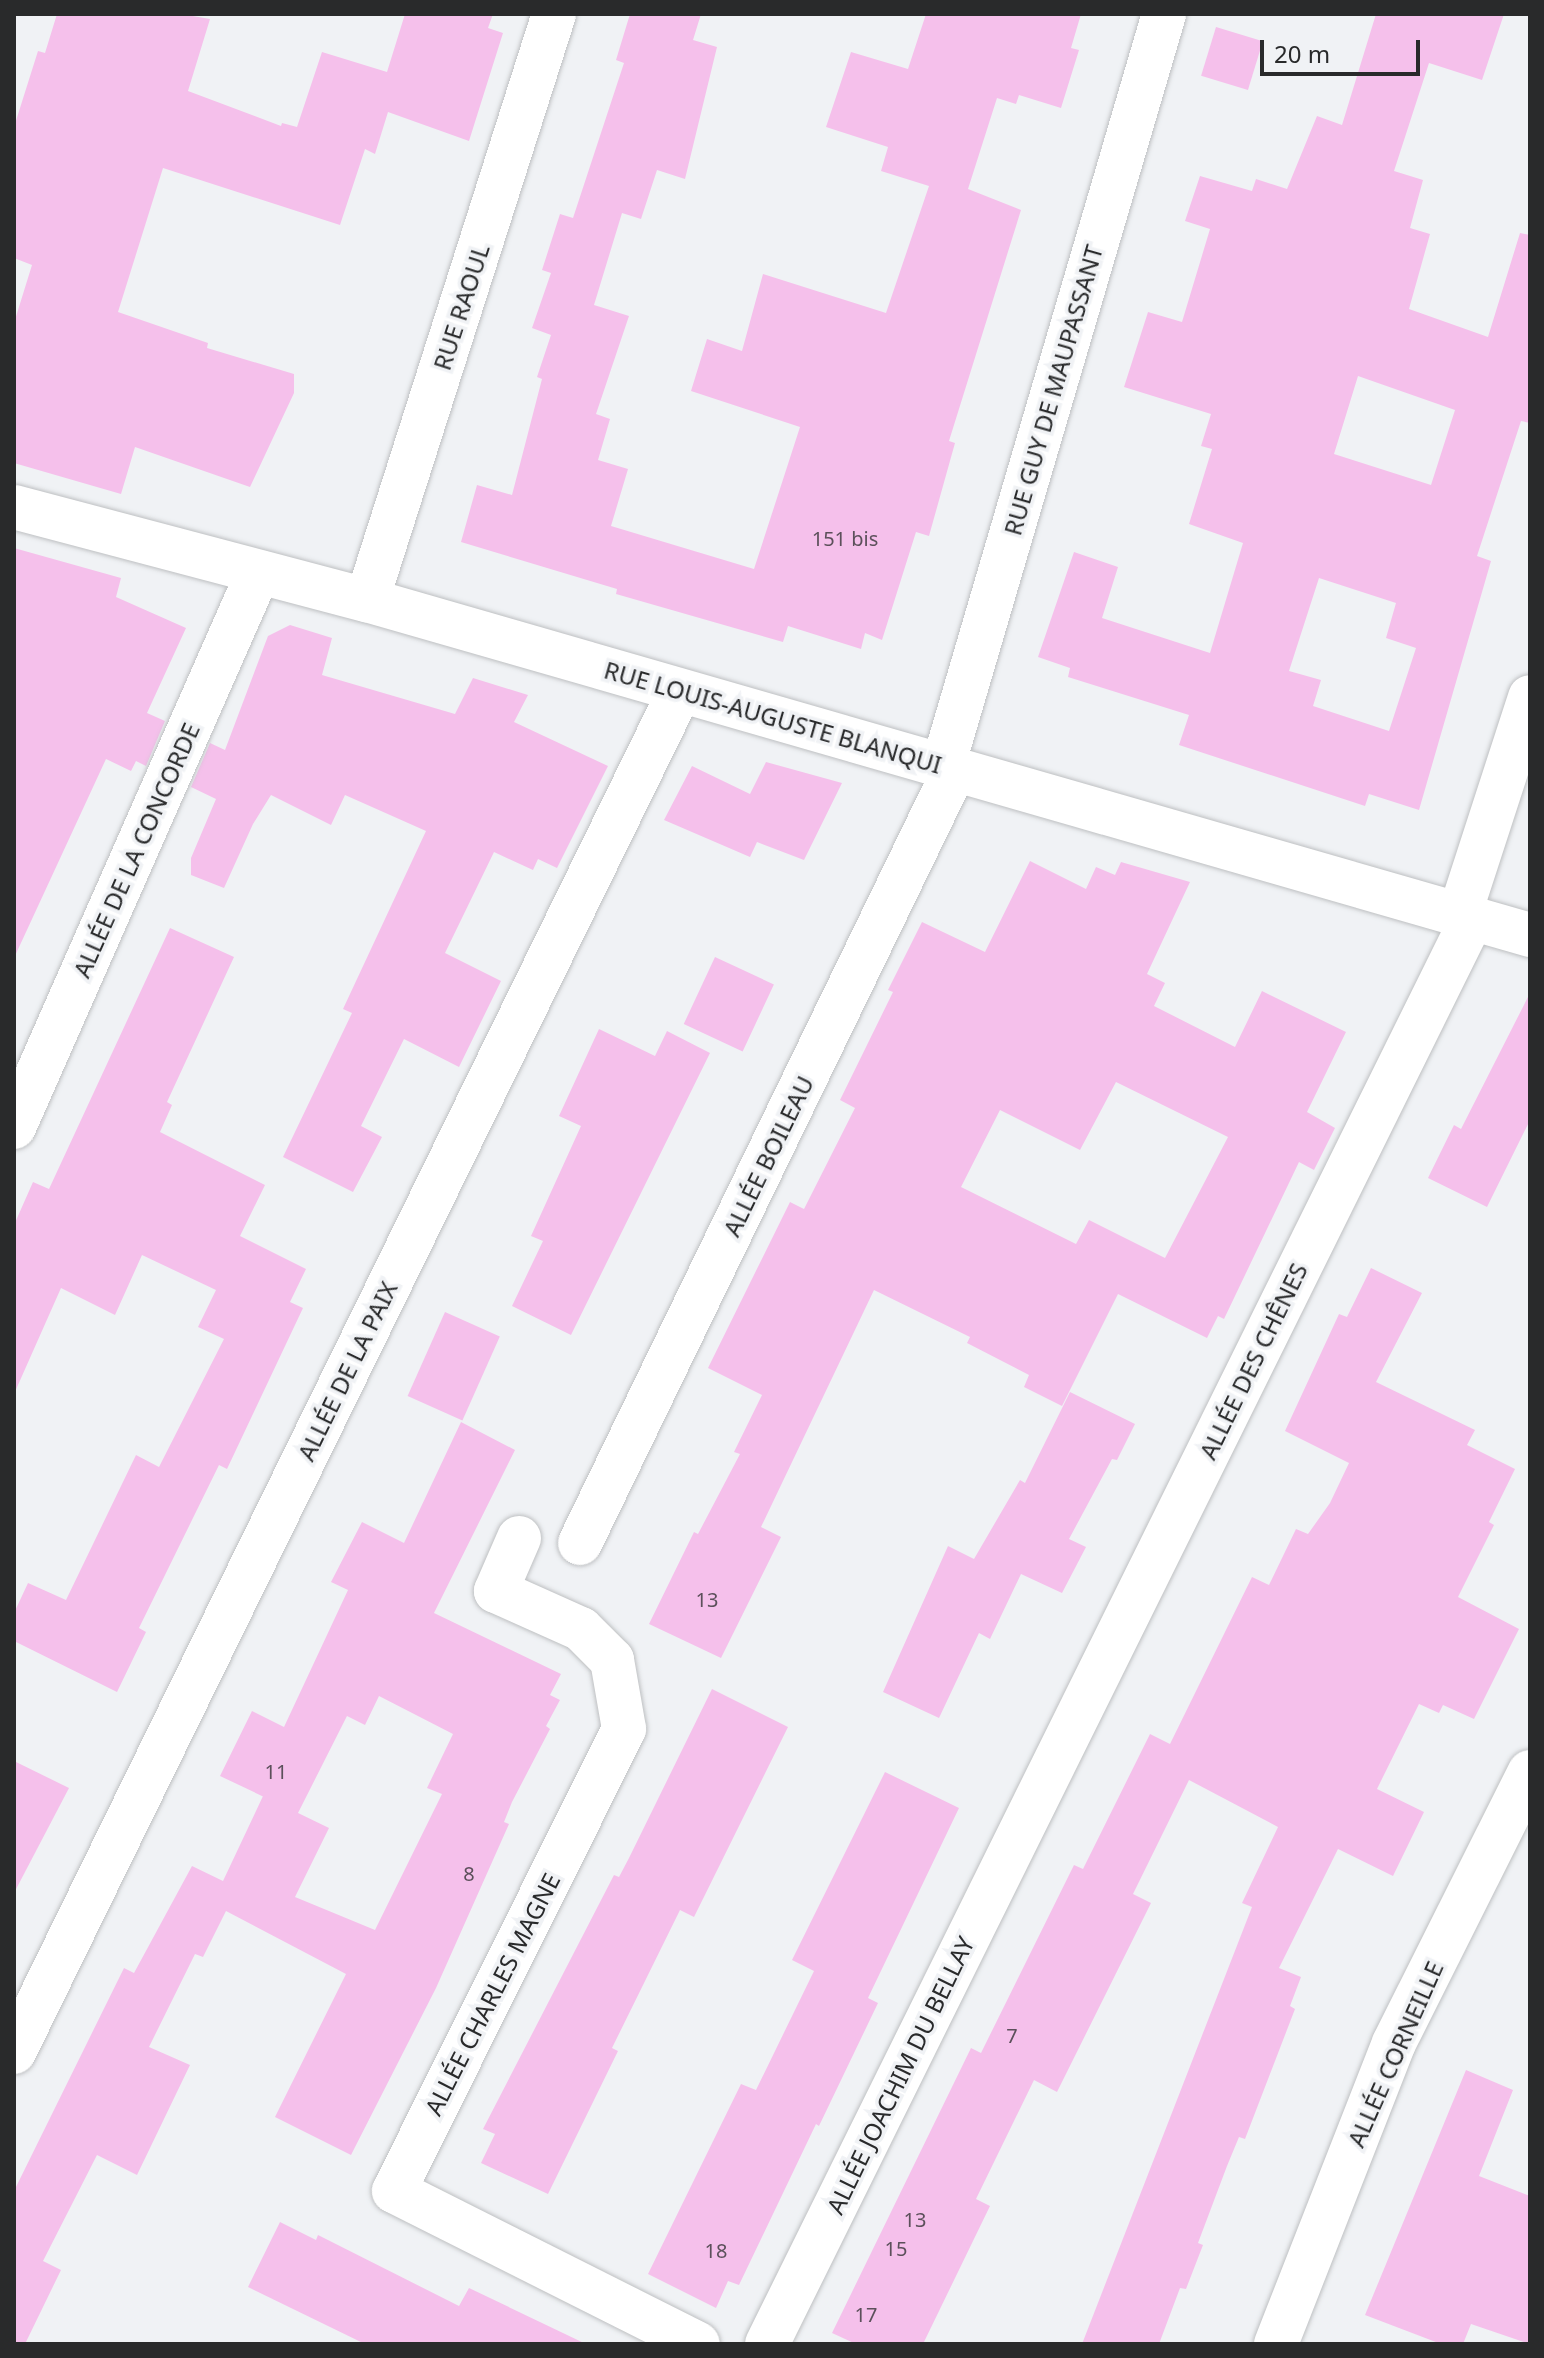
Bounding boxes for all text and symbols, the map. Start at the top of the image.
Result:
scale bar [1264,24,1424,74]
text: 20 m [1274,37,1330,70]
street label: RUE RAOUL [427,240,495,374]
street label: RUE GUY DE MAUPASSANT [998,242,1108,538]
house number: 151 bis [812,526,878,550]
street label: RUE LOUIS-AUGUSTE BLANQUI [601,655,945,779]
street label: ALLÉE DE LA CONCORDE [67,718,205,982]
street label: ALLÉE BOILEAU [717,1071,819,1241]
street label: ALLÉE DES CHÊNES [1193,1258,1313,1464]
street label: ALLÉE DE LA PAIX [291,1277,403,1465]
house number: 13 [696,1587,718,1611]
house number: 11 [265,1759,287,1783]
house number: 8 [463,1861,475,1885]
street label: ALLÉE CHARLES MAGNE [418,1868,566,2120]
street label: ALLÉE JOACHIM DU BELLAY [820,1932,980,2218]
street label: ALLÉE CORNEILLE [1341,1957,1449,2151]
house number: 7 [1006,2023,1018,2047]
house number: 13 [904,2207,926,2231]
house number: 15 [885,2236,907,2260]
house number: 18 [705,2238,727,2262]
house number: 17 [855,2302,877,2326]

